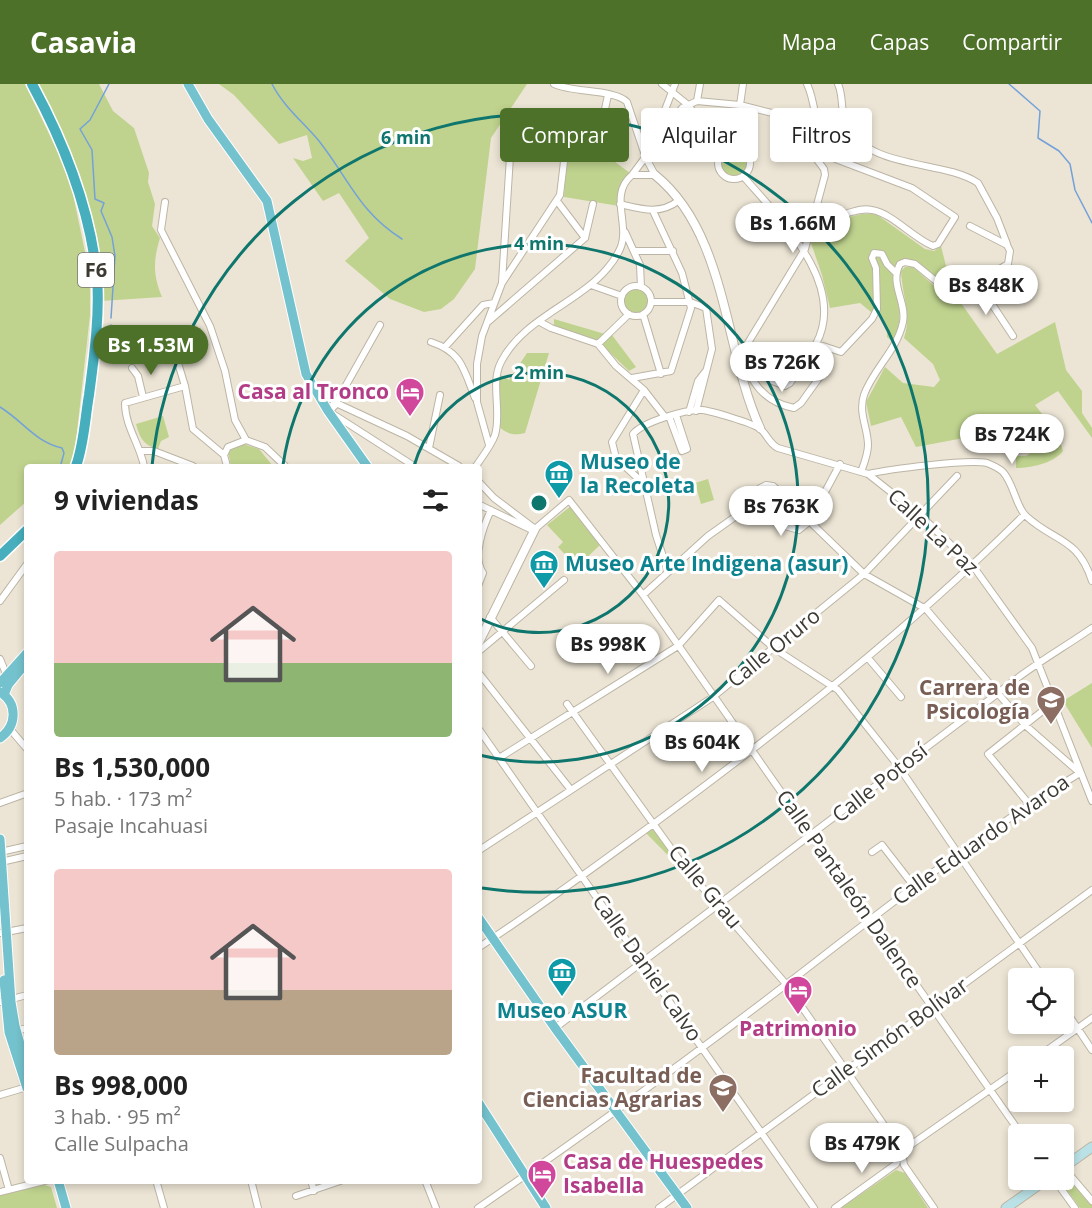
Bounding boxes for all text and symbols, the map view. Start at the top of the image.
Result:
text: Casavia [30,23,137,61]
text: Mapa [782,28,837,56]
text: Capas [870,28,929,56]
text: Compartir [962,28,1062,56]
chip: Comprar [500,108,629,162]
chip: Alquilar [641,108,758,162]
chip: Filtros [770,108,872,162]
text: 6 min [381,125,431,149]
pin: Bs 1.66M [731,203,855,254]
text: Bs 1.66M [749,209,837,236]
text: 4 min [514,231,564,255]
road number: F6 [78,253,114,287]
pin: Bs 848K [931,265,1041,316]
text: Bs 848K [948,271,1024,298]
pin: Bs 1.53M [89,325,213,376]
text: Bs 1.53M [107,331,195,358]
pin: Bs 726K [727,342,837,393]
text: Bs 726K [744,348,820,375]
text: 2 min [514,360,564,384]
hotel icon: Casa al Tronco [394,376,426,418]
place label: Casa al Tronco [238,377,389,405]
pin: Bs 724K [957,414,1067,465]
text: Bs 724K [974,420,1050,447]
place label: Museo de la Recoleta [580,447,695,499]
museum icon: Museo de la Recoleta [543,458,575,500]
text: 9 viviendas [54,482,199,518]
street label: Calle La Paz [882,482,985,581]
icon: filters [419,484,452,517]
pin: Bs 763K [726,486,836,537]
text: Bs 763K [743,492,819,519]
centre of rings [529,493,549,513]
museum icon: Museo Arte Indigena (asur) [528,548,560,590]
place label: Museo Arte Indigena (asur) [565,549,848,577]
icon: home [199,590,307,698]
street label: Calle Oruro [721,601,826,693]
pin: Bs 998K [553,624,663,675]
text: Bs 998K [570,630,646,657]
place label: Carrera de Psicología [919,673,1030,725]
school or university icon: Carrera de Psicología [1035,684,1067,726]
pin: Bs 604K [647,722,757,773]
text: Bs 604K [664,728,740,755]
street label: Calle Potosí [826,736,933,828]
text: Bs 1,530,000 [54,749,210,785]
street label: Calle Eduardo Avaroa [887,768,1074,911]
street label: Calle Pantaleón Dalence [771,784,929,993]
text: 5 hab. · 173 m² [54,785,192,812]
text: Pasaje Incahuasi [54,812,208,839]
street label: Calle Grau [663,839,749,934]
street label: Calle Daniel Calvo [587,888,709,1047]
icon: home [199,908,307,1016]
museum icon: Museo ASUR [546,956,578,998]
map controls [1008,968,1074,1190]
button: locate [1008,968,1074,1034]
street label: Calle Simón Bolívar [805,971,974,1104]
hotel icon: Patrimonio [782,974,814,1016]
place label: Museo ASUR [497,996,627,1024]
place label: Patrimonio [739,1014,857,1042]
button: + [1008,1046,1074,1112]
place label: Facultad de Ciencias Agrarias [523,1061,702,1113]
text: Bs 998,000 [54,1067,188,1103]
school or university icon: Facultad de Ciencias Agrarias [707,1072,739,1114]
text: 3 hab. · 95 m² [54,1103,181,1130]
pin: Bs 479K [807,1123,917,1174]
button: − [1008,1124,1074,1190]
text: Bs 479K [824,1129,900,1156]
text: Calle Sulpacha [54,1130,189,1157]
place label: Casa de Huespedes Isabella [563,1147,763,1199]
hotel icon: Casa de Huespedes Isabella [526,1158,558,1200]

